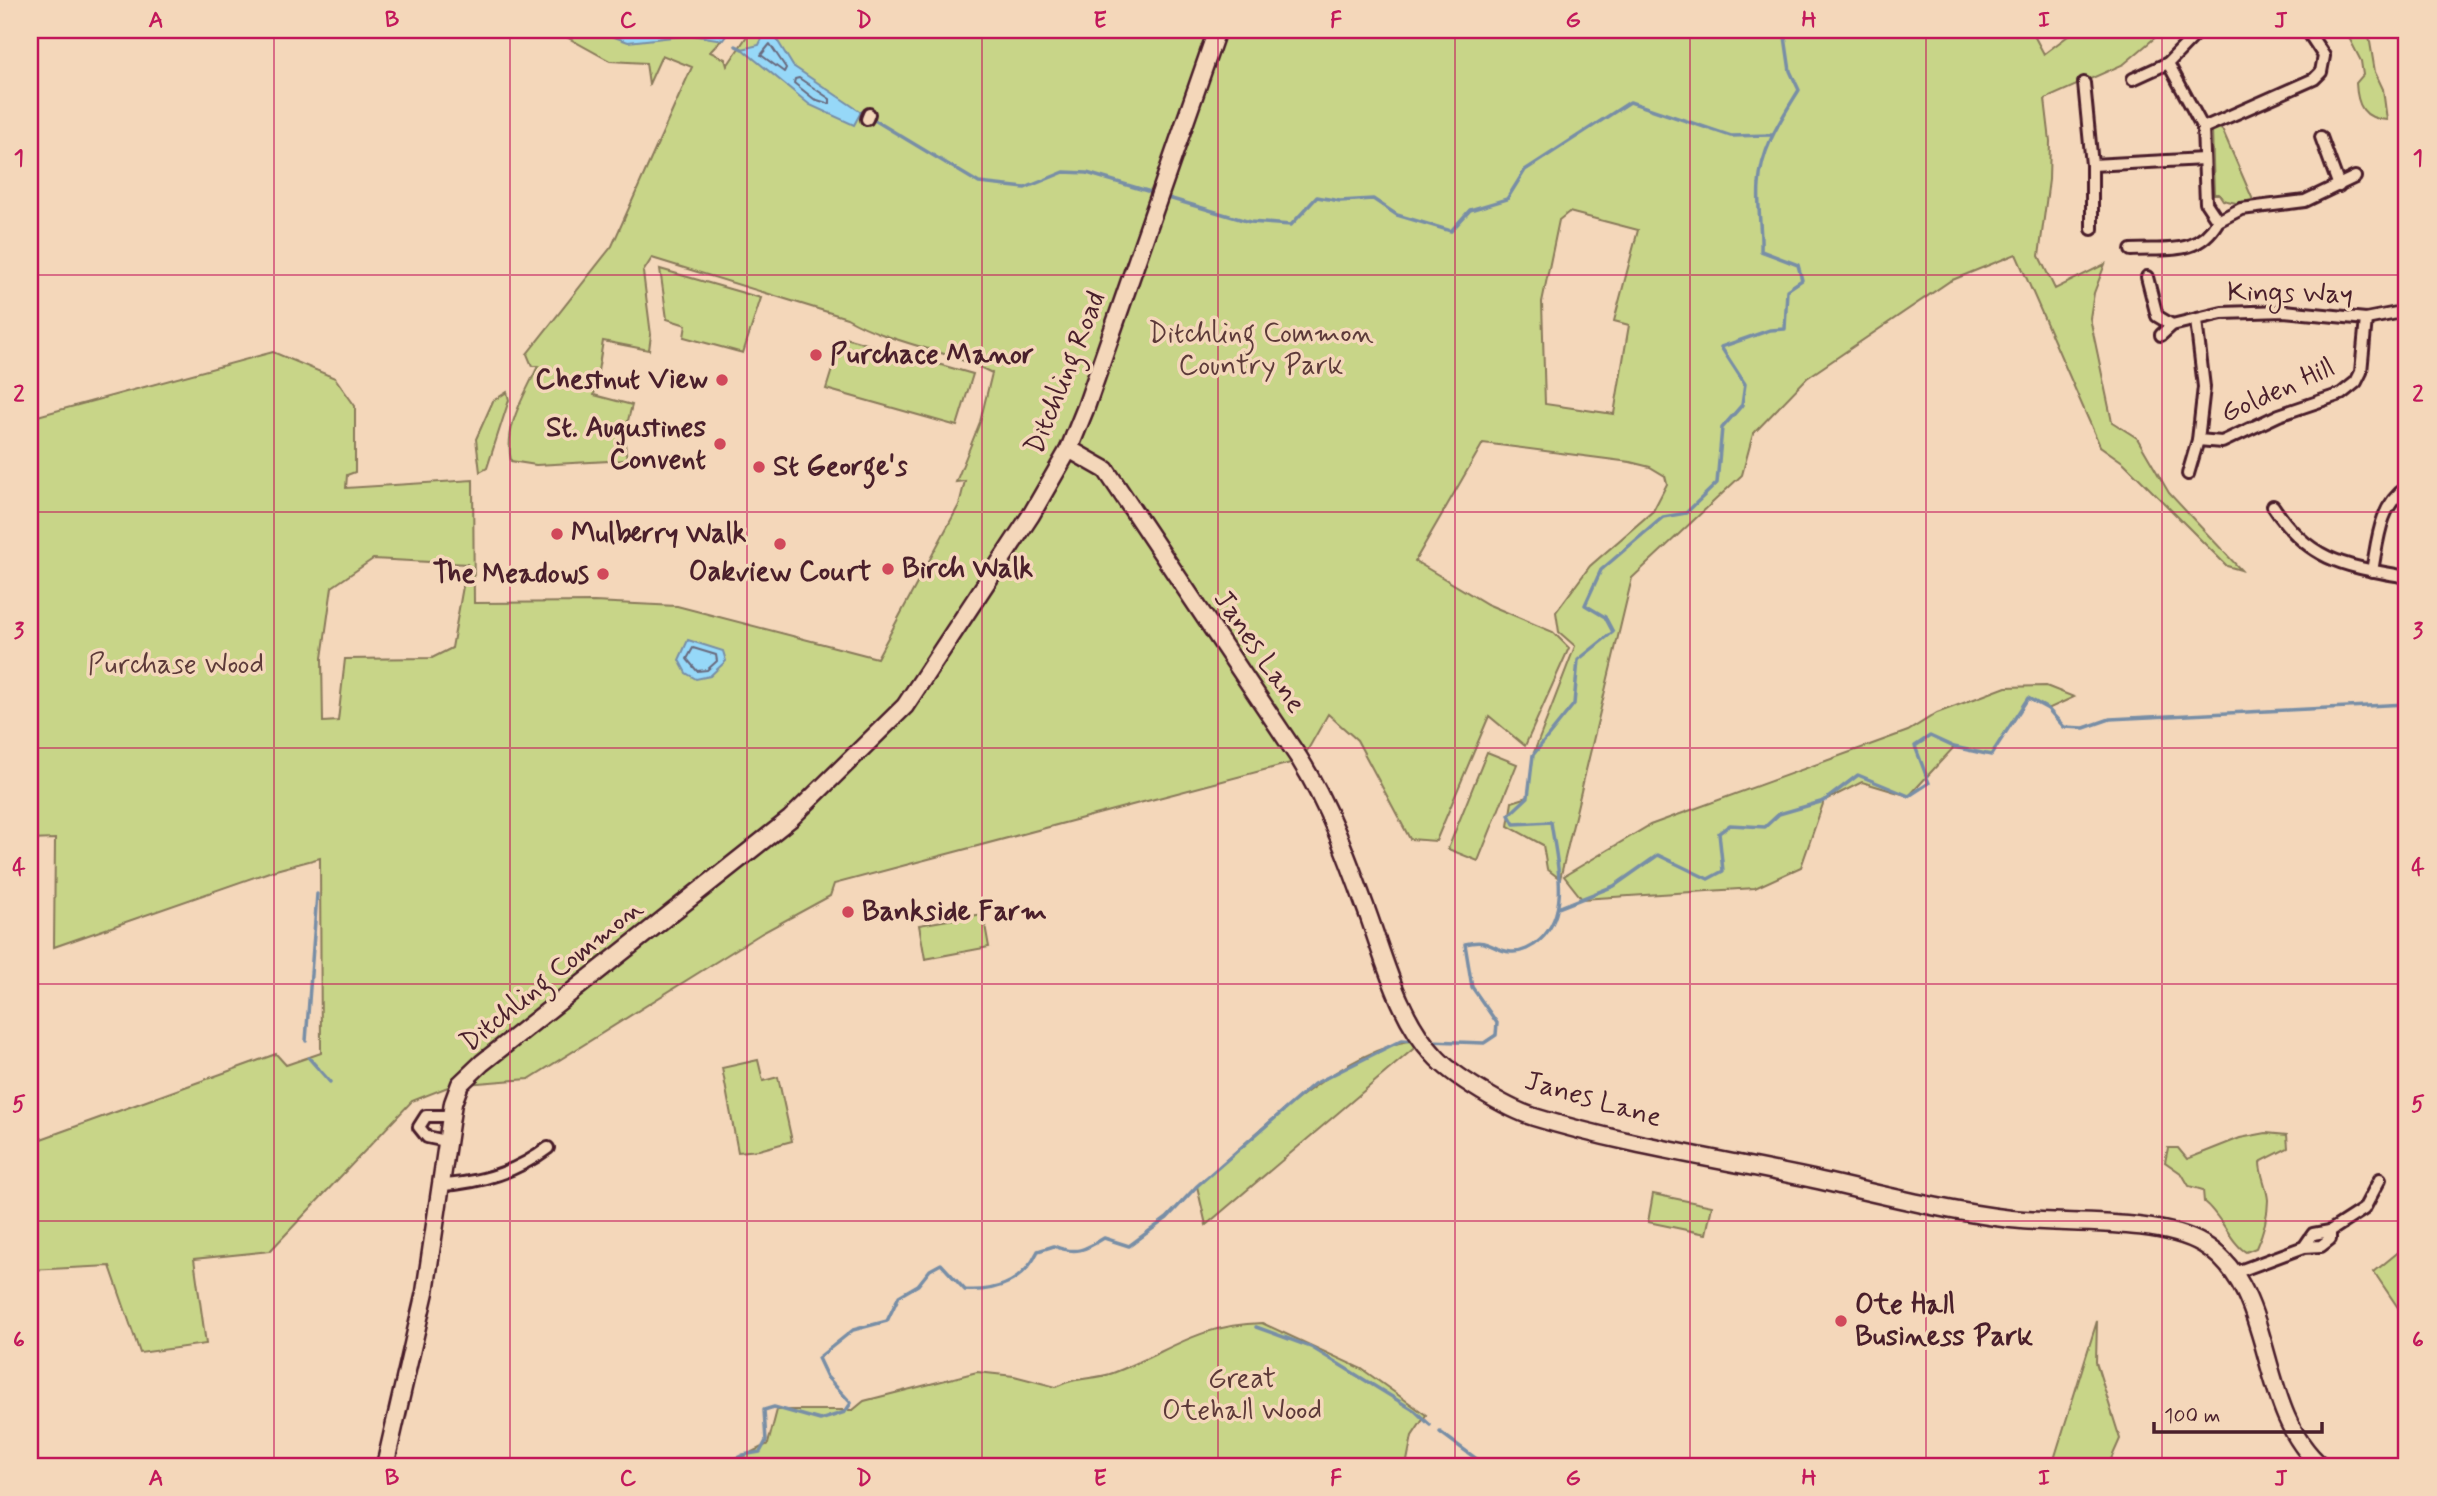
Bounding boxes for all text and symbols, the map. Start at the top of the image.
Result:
text: A [148,6,164,36]
text: B [385,6,400,36]
text: C [620,6,637,36]
text: D [856,6,872,36]
text: E [1093,6,1107,36]
text: F [1330,6,1342,36]
text: G [1565,6,1581,36]
text: H [1801,6,1817,36]
text: I [2038,6,2050,36]
text: J [2274,6,2288,36]
text: 1 [14,144,24,174]
text: 1 [2413,144,2423,174]
street label: Kings Way [2227,274,2353,316]
street label: Ditchling Road [1017,286,1118,461]
park label: Ditchling Common Country Park [1148,316,1374,385]
place label: Purchace Manor [830,337,1034,374]
marker: Purchace Manor [808,347,824,363]
street label: Golden Hill [2215,349,2341,433]
place label: Chestnut View [535,362,709,399]
marker: Chestnut View [714,372,730,388]
text: 2 [13,380,25,410]
text: 2 [2412,380,2424,410]
place label: St. Augustines Convent [546,410,707,479]
marker: St. Augustines Convent [712,436,728,452]
place label: St George's [773,449,908,489]
marker: St George's [751,459,767,475]
place label: Mulberry Walk [571,516,747,553]
marker: Mulberry Walk [549,526,565,542]
marker: Oakview Court [772,536,788,552]
place label: Birch Walk [902,551,1033,588]
place label: Oakview Court [689,554,871,591]
place label: The Meadows [433,556,589,593]
marker: Birch Walk [880,561,896,577]
marker: The Meadows [595,566,611,582]
street label: Janes Lane [1204,583,1314,721]
text: 3 [14,617,25,647]
text: 3 [2413,617,2424,647]
park label: Purchase Wood [88,647,264,684]
text: 4 [12,853,26,883]
text: 4 [2411,853,2425,883]
street label: Ditchling Common [453,891,653,1064]
place label: Bankside Farm [862,894,1047,931]
marker: Bankside Farm [840,904,856,920]
street label: Janes Lane [1520,1063,1666,1137]
text: 5 [12,1090,26,1120]
text: 5 [2411,1090,2425,1120]
place label: Ote Hall Business Park [1855,1287,2033,1356]
marker: Ote Hall Business Park [1833,1313,1849,1329]
text: 6 [13,1326,25,1356]
text: 6 [2412,1326,2424,1356]
park label: Great Otehall Wood [1162,1361,1322,1430]
scale bar [2154,1391,2322,1435]
text: 100 m [2164,1402,2220,1430]
text: A [148,1464,164,1494]
text: B [385,1464,400,1494]
text: C [620,1464,637,1494]
text: D [856,1464,872,1494]
text: E [1093,1464,1107,1494]
text: F [1330,1464,1342,1494]
text: G [1565,1464,1581,1494]
text: H [1801,1464,1817,1494]
text: I [2038,1464,2050,1494]
text: J [2274,1464,2288,1494]

